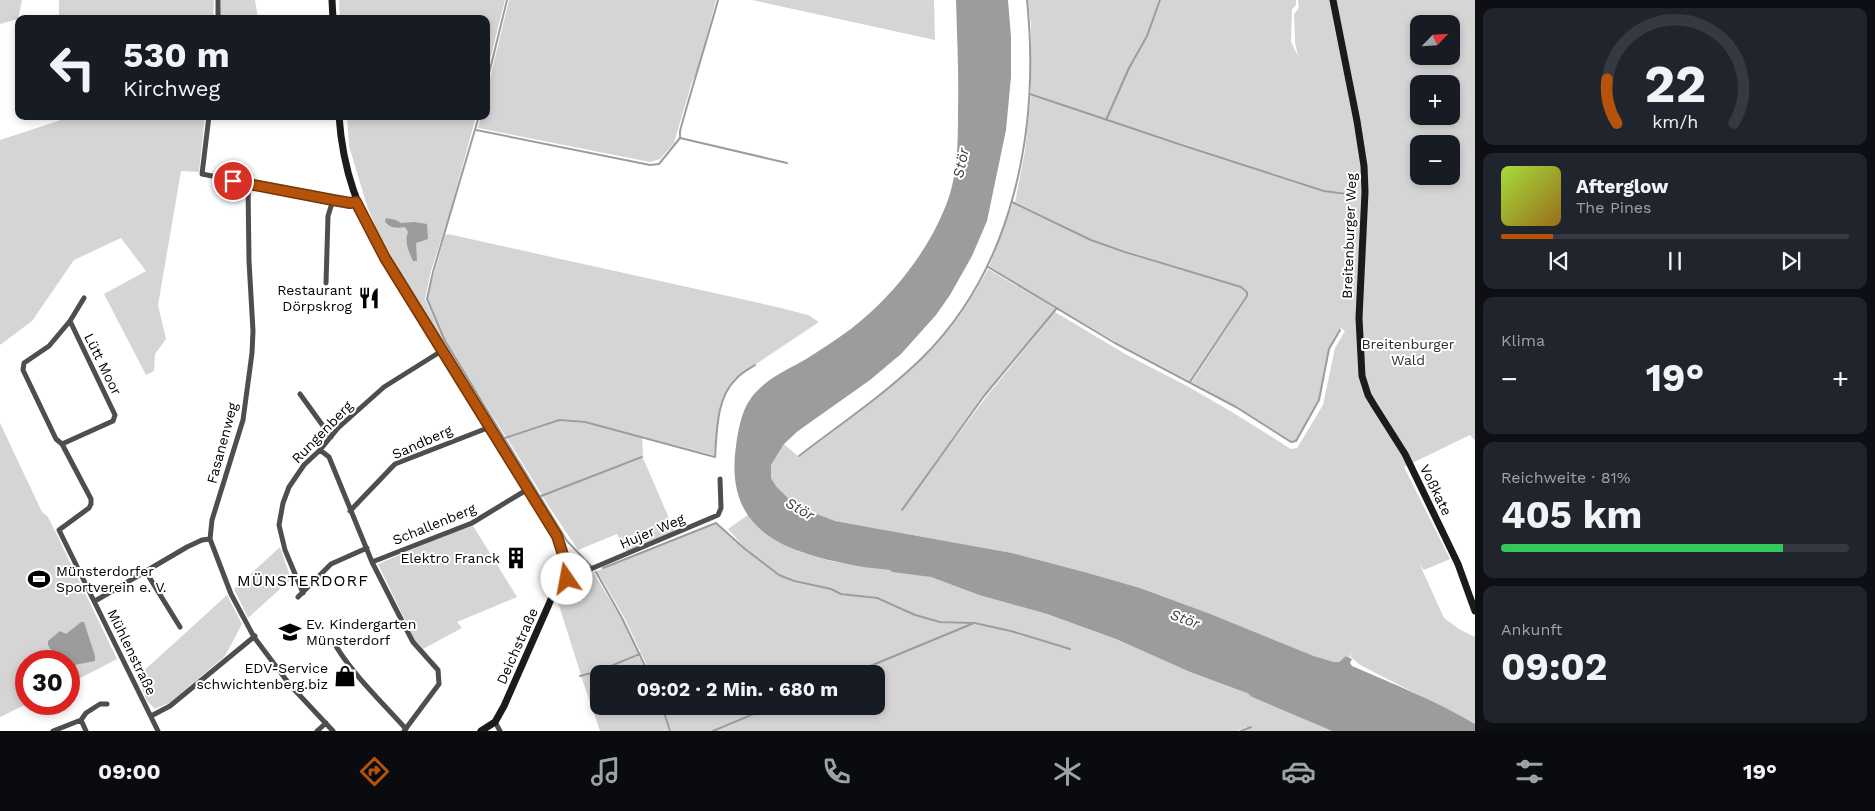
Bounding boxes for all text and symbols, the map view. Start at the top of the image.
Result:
north arrow [1410,15,1460,65]
map controls [1410,15,1460,185]
text: 530 m [123,34,230,76]
icon: left [40,35,105,100]
text: 22 [1644,54,1706,115]
button: + [1410,75,1460,125]
text: Kirchweg [123,76,220,101]
text: km/h [1652,111,1698,132]
button: − [1410,135,1460,185]
water label: Stör [949,145,973,180]
pin [212,160,254,202]
icon: arrive [219,167,247,195]
street label: Breitenburger Weg [1339,172,1359,299]
text: Afterglow [1576,175,1668,198]
text: The Pines [1576,198,1652,217]
icon: previous [1545,247,1573,275]
icon: pause [1661,247,1689,275]
icon: next [1777,247,1805,275]
place label: Restaurant Dörpskrog [277,282,353,314]
restaurant icon: Restaurant Dörpskrog [356,285,382,311]
street label: Lütt Moor [81,330,125,398]
text: Klima [1501,331,1545,350]
park label: Breitenburger Wald [1361,336,1455,368]
text: 19° [1646,356,1704,400]
text: − [1501,362,1518,395]
text: + [1832,362,1849,395]
street label: Rungenberg [288,397,356,466]
street label: Fasanenweg [203,400,241,485]
street label: Sandberg [390,421,455,462]
street label: Voßkate [1417,462,1455,518]
text: Reichweite · 81% [1501,468,1630,487]
text: 405 km [1501,493,1642,537]
water label: Stör [782,494,819,525]
street label: Schallenberg [390,500,478,548]
street label: Hujer Weg [617,510,687,552]
building icon: Elektro Franck [503,545,529,571]
place label: Elektro Franck [400,550,500,566]
position arrow [540,552,592,604]
place label: Münsterdorfer Sportverein e. V. [56,563,167,595]
sports icon: Münsterdorfer Sportverein e. V. [26,566,52,592]
district label: MÜNSTERDORF [237,571,369,590]
street label: Deichstraße [493,605,541,687]
water label: Stör [1168,605,1203,633]
street label: Mühlenstraße [104,606,160,698]
place label: Ev. Kindergarten Münsterdorf [306,616,416,648]
school or university icon: Ev. Kindergarten Münsterdorf [277,619,303,645]
text: Ankunft [1501,620,1562,639]
text: 09:02 [1501,645,1607,689]
speed limit sign: 30 [15,650,80,715]
place label: EDV-Service schwichtenberg.biz [196,660,328,692]
shop icon: EDV-Service schwichtenberg.biz [332,663,358,689]
text: 09:02 · 2 Min. · 680 m [637,678,838,701]
icon: directions [357,754,392,789]
icon: music [588,754,623,789]
icon: phone [819,754,854,789]
icon: climate [1050,754,1085,789]
icon: car [1281,754,1316,789]
icon: filters [1512,754,1547,789]
text: 09:00 [98,759,161,784]
text: 19° [1743,759,1777,784]

